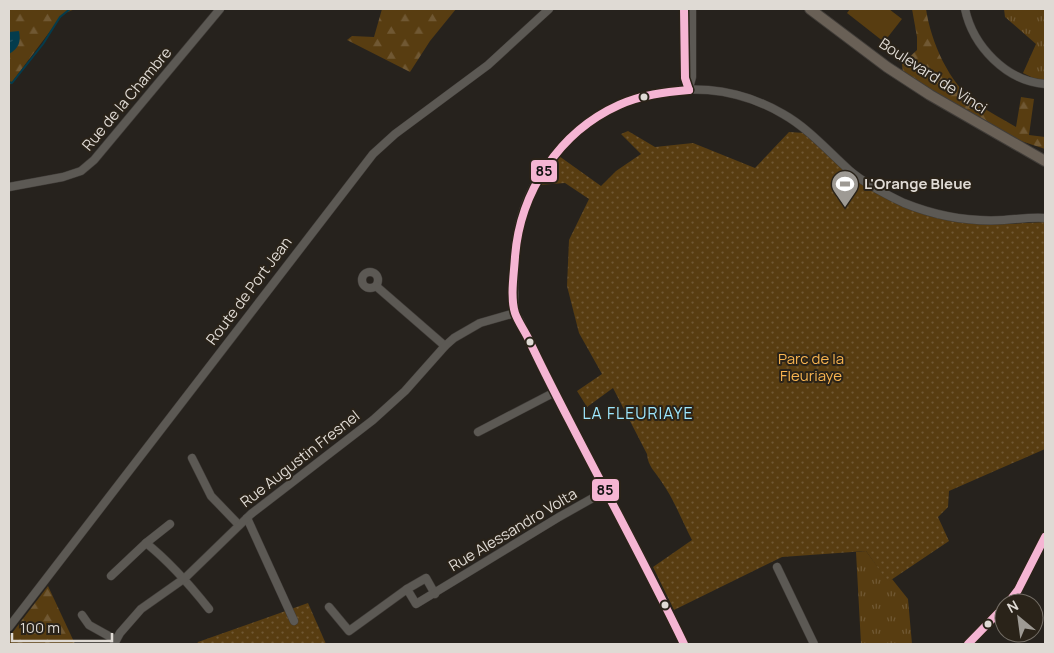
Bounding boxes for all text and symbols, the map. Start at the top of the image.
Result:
street label: Boulevard de Vinci [875,33,991,118]
street label: Rue de la Chambre [77,42,176,155]
unlabelled marker [639,92,649,102]
line badge: 85 [530,159,558,183]
text: 85 [536,161,552,180]
sports icon: L'Orange Bleue [830,169,860,208]
place label: L'Orange Bleue [864,173,972,194]
street label: Route de Port Jean [201,232,296,349]
unlabelled marker [525,337,535,347]
park label: Parc de la Fleuriaye [778,348,844,386]
district label: LA FLEURIAYE [582,402,694,424]
street label: Rue Augustin Fresnel [236,405,364,512]
line badge: 85 [591,478,620,502]
text: 85 [597,480,613,499]
street label: Rue Alessandro Volta [445,483,581,576]
north arrow [994,593,1044,643]
text: N [1003,595,1021,617]
unlabelled marker [660,600,670,610]
scale bar [12,610,112,642]
text: 100 m [20,617,60,638]
unlabelled marker [983,619,993,629]

